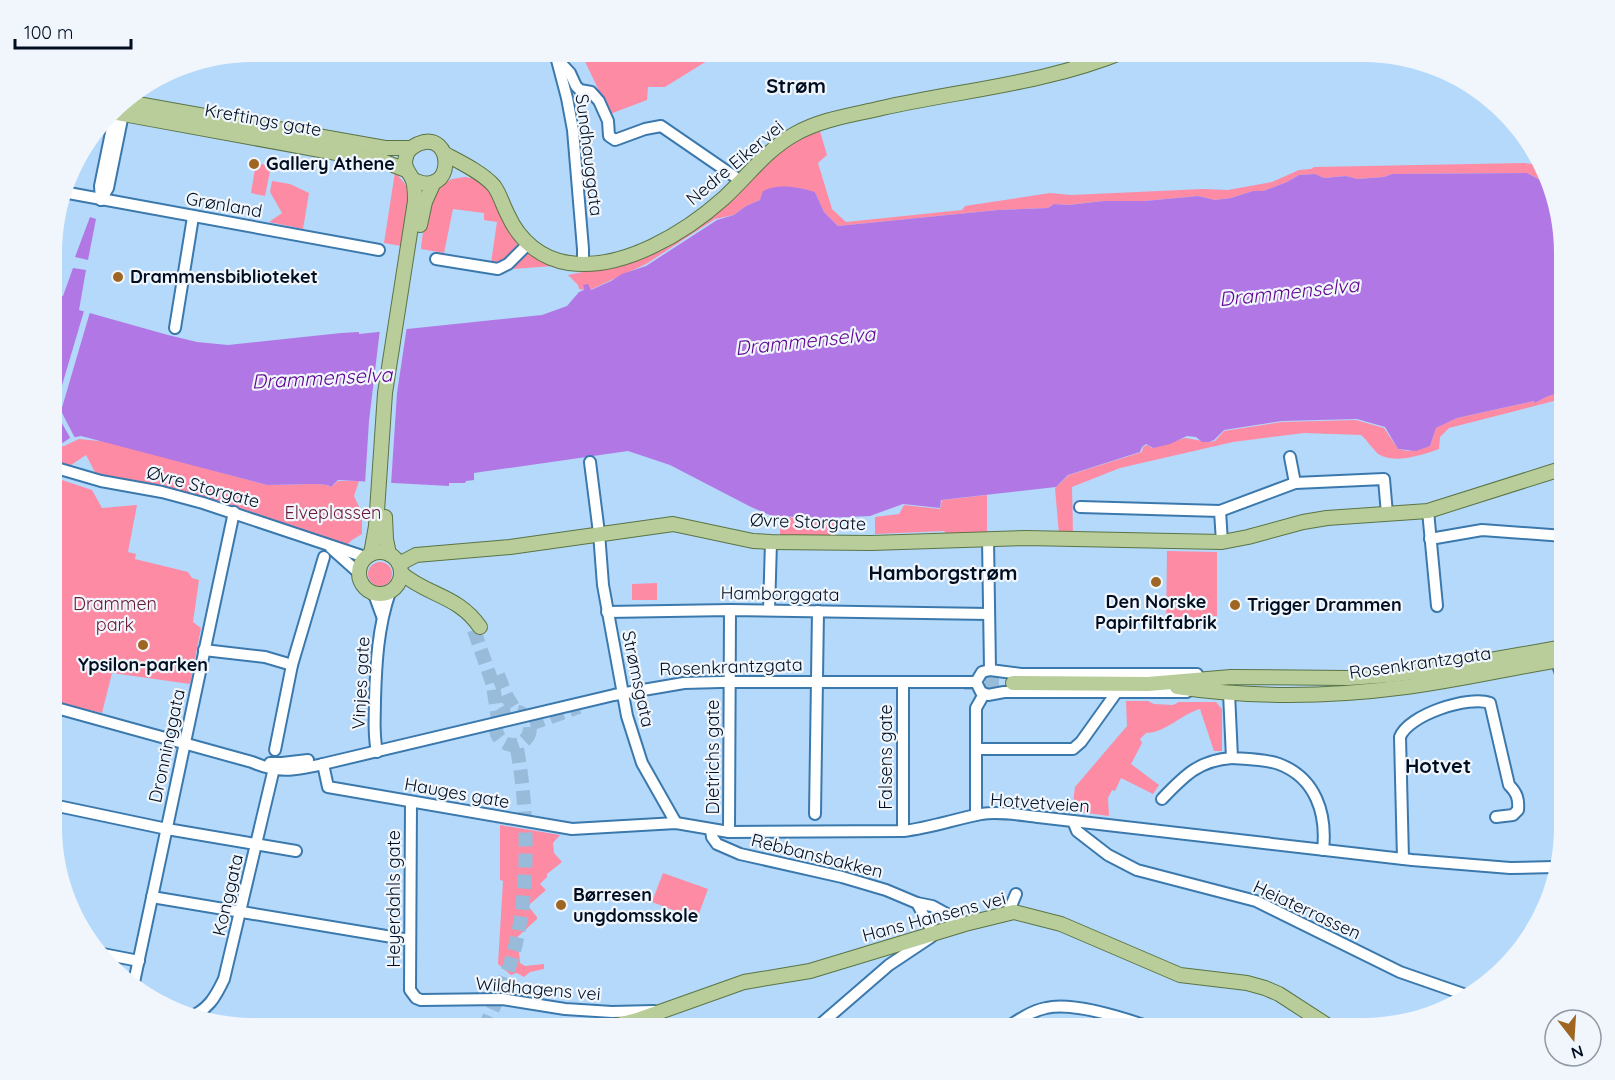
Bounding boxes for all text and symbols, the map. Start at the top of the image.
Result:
scale bar [15,12,130,50]
text: 100 m [24,21,73,44]
district label: Strøm [766,73,826,98]
street label: Sundhauggata [571,93,608,217]
street label: Kreftings gate [203,98,323,141]
street label: Nedre Eikervei [681,115,788,210]
place label: Gallery Athene [266,152,395,175]
marker: Gallery Athene [247,157,261,171]
street label: Grønland [184,186,264,223]
place label: Drammensbiblioteket [130,265,318,288]
marker: Drammensbiblioteket [111,270,125,284]
water label: Drammenselva [1218,272,1362,311]
water label: Drammenselva [734,321,878,360]
water label: Drammenselva [251,361,395,394]
street label: Øvre Storgate [144,460,262,513]
park label: Elveplassen [285,501,381,524]
street label: Øvre Storgate [750,508,866,535]
district label: Hamborgstrøm [869,560,1017,585]
marker: Den Norske Papirfiltfabrik [1149,575,1163,589]
street label: Hamborggata [720,581,840,606]
place label: Den Norske Papirfiltfabrik [1095,590,1217,634]
park label: Drammen park [73,592,157,636]
place label: Trigger Drammen [1247,593,1402,616]
marker: Trigger Drammen [1228,598,1242,612]
street label: Strømsgata [617,629,660,729]
street label: Vinjes gate [347,636,374,730]
marker: Ypsilon-parken [136,638,150,652]
street label: Rosenkrantzgata [1347,641,1492,684]
place label: Ypsilon-parken [78,653,208,676]
street label: Rosenkrantzgata [659,653,803,680]
street label: Dronninggata [143,687,190,805]
street label: Dietrichs gate [701,700,724,814]
street label: Falsens gate [874,704,897,810]
district label: Hotvet [1405,753,1471,778]
street label: Hauges gate [403,772,511,813]
street label: Hotvetveien [990,788,1091,817]
street label: Rebbansbakken [749,828,885,883]
street label: Heyerdahls gate [382,830,405,968]
street label: Konggata [207,852,248,938]
street label: Heiaterrassen [1250,875,1365,945]
place label: Børresen ungdomsskole [573,883,698,927]
street label: Hans Hansens vei [860,886,1008,947]
marker: Børresen ungdomsskole [554,898,568,912]
street label: Wildhagens vei [475,972,602,1005]
north arrow [1543,1008,1603,1068]
text: N [1569,1041,1586,1064]

